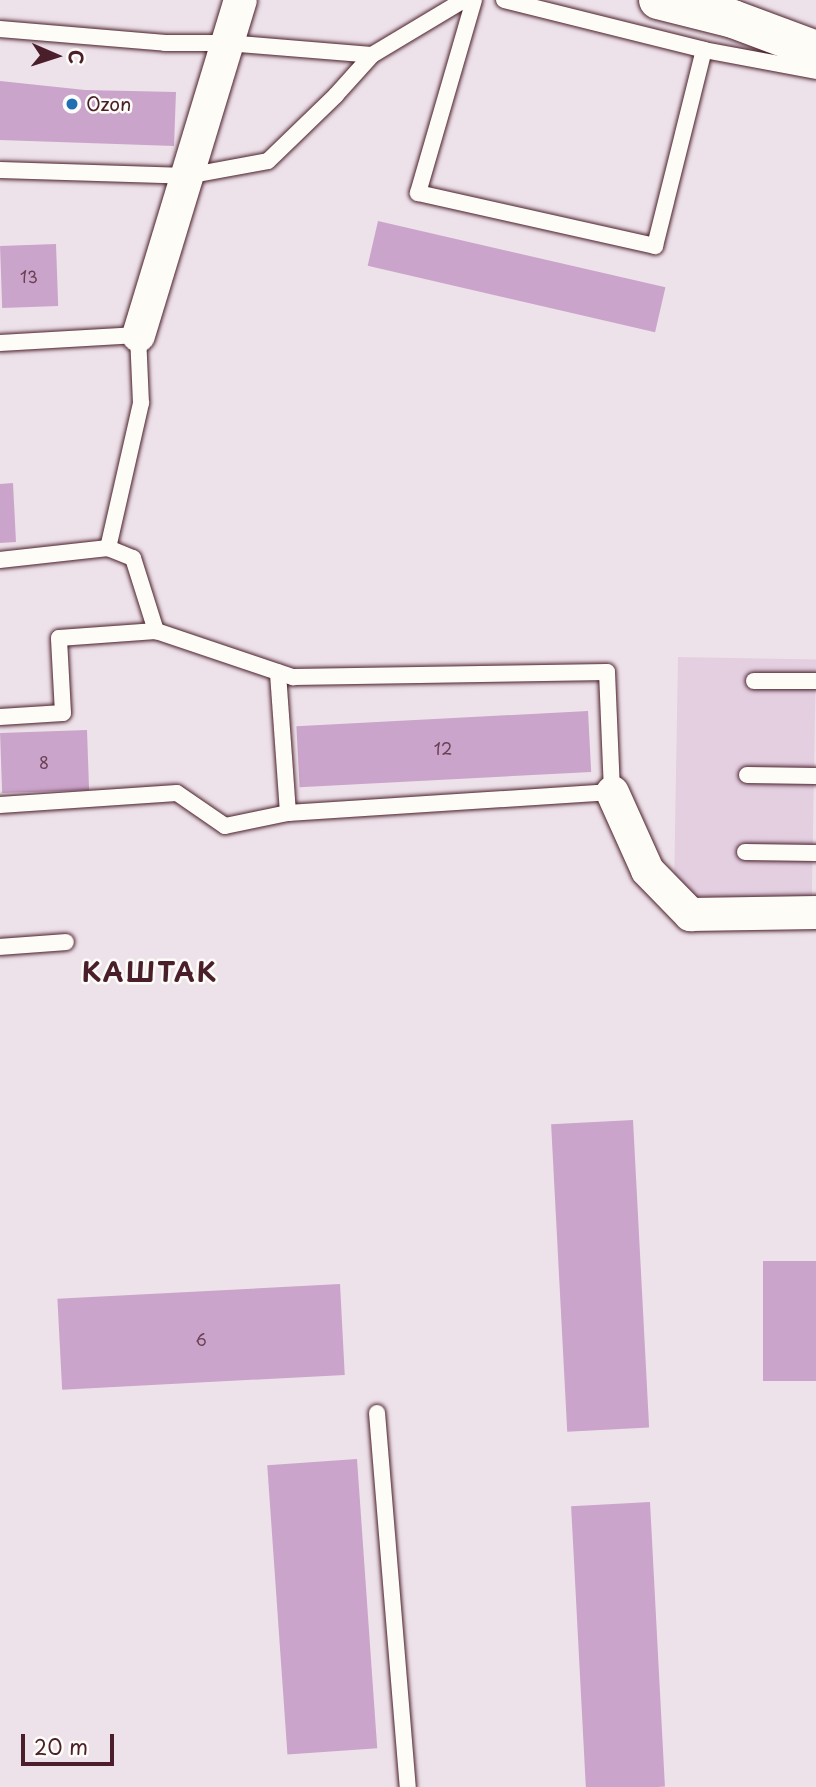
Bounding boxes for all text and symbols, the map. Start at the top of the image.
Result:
north arrow [21,21,91,91]
text: С [63,49,91,65]
place label: Ozon [86,93,131,115]
marker: Ozon [64,96,80,112]
house number: 13 [20,266,38,286]
house number: 12 [434,738,452,758]
house number: 8 [39,752,49,772]
district label: КАШТАК [83,956,217,988]
house number: 6 [195,1329,207,1349]
scale bar [24,1720,117,1764]
text: 20 m [34,1730,88,1762]

